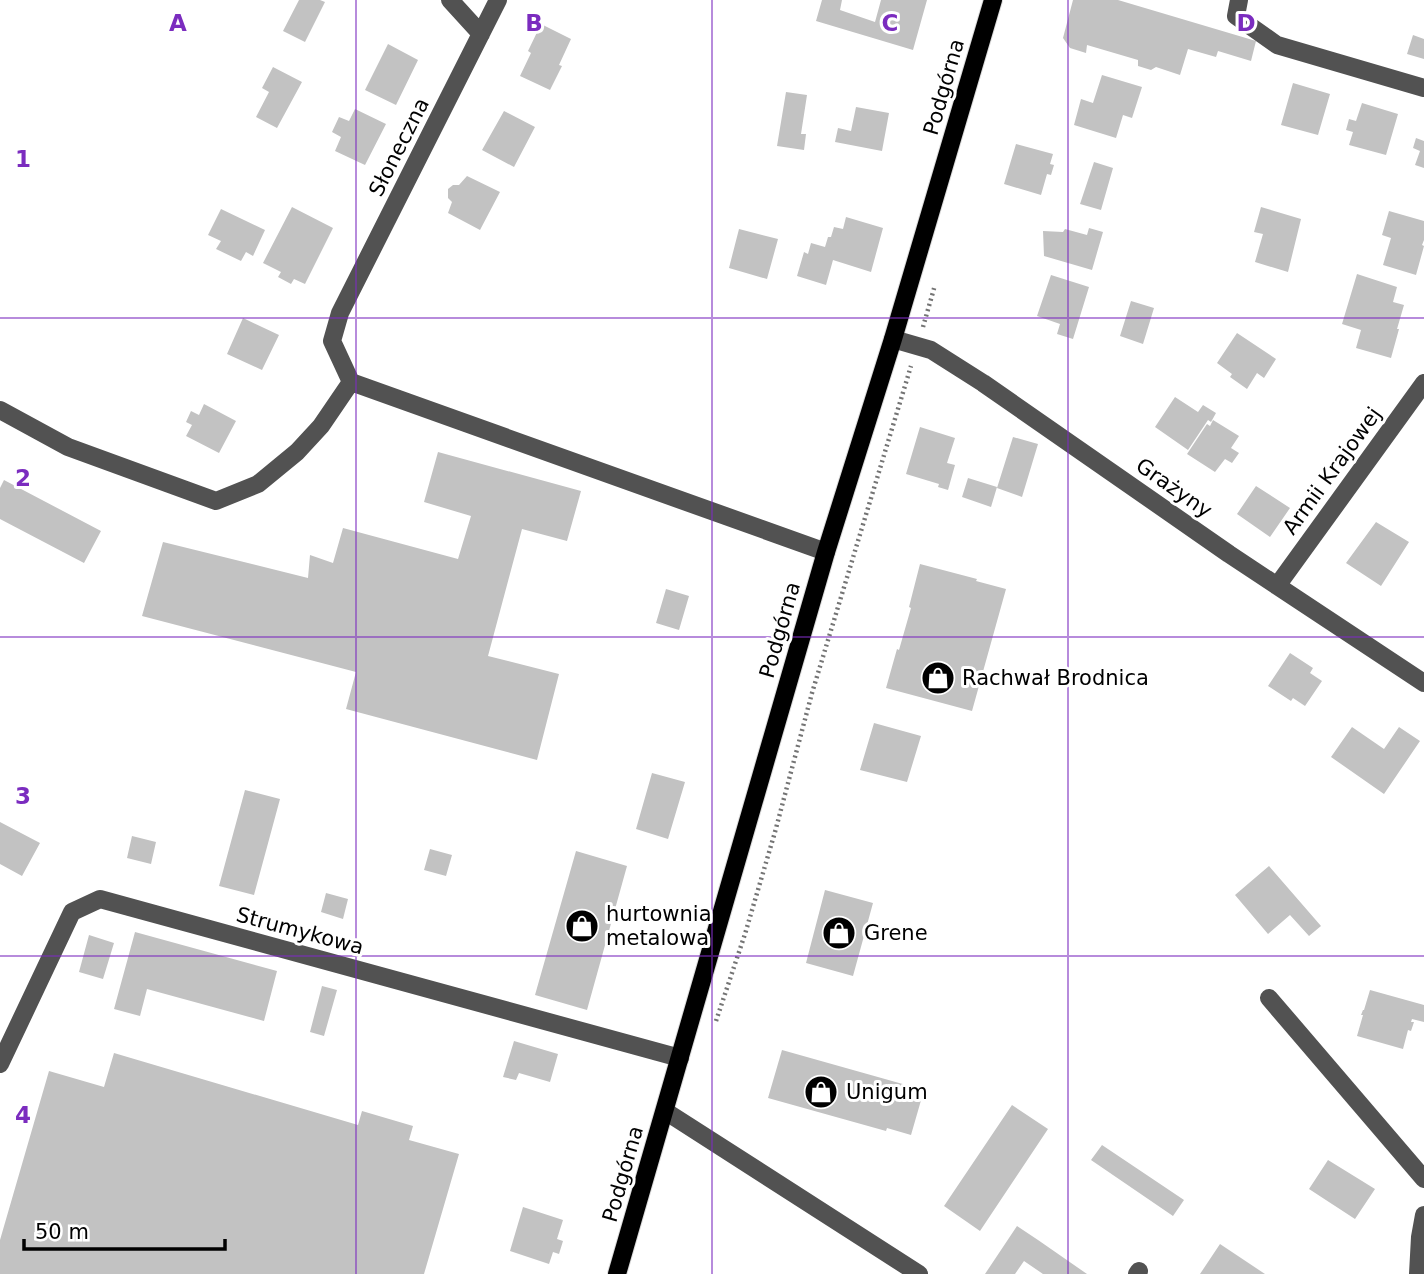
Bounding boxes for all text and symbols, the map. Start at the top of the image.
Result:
text: A [169,10,187,36]
text: B [525,10,543,36]
text: C [882,10,898,36]
text: D [1236,10,1256,36]
street label: Podgórna [919,36,969,138]
street label: Słoneczna [364,94,434,200]
text: 1 [15,146,31,172]
street label: Armii Krajowej [1278,403,1386,539]
street label: Grażyny [1131,453,1217,523]
text: 2 [15,465,31,491]
street label: Podgórna [755,579,805,681]
shop icon: Rachwał Brodnica [919,659,957,697]
place label: Rachwał Brodnica [962,666,1149,690]
text: 3 [15,783,31,809]
street label: Strumykowa [234,902,366,960]
place label: hurtownia metalowa [606,902,712,950]
shop icon: hurtownia metalowa [563,907,601,945]
shop icon: Grene [820,914,858,952]
place label: Grene [864,921,928,945]
shop icon: Unigum [802,1073,840,1111]
place label: Unigum [846,1080,928,1104]
text: 4 [15,1102,31,1128]
street label: Podgórna [598,1123,648,1225]
scale bar [24,1208,226,1252]
text: 50 m [35,1220,89,1244]

